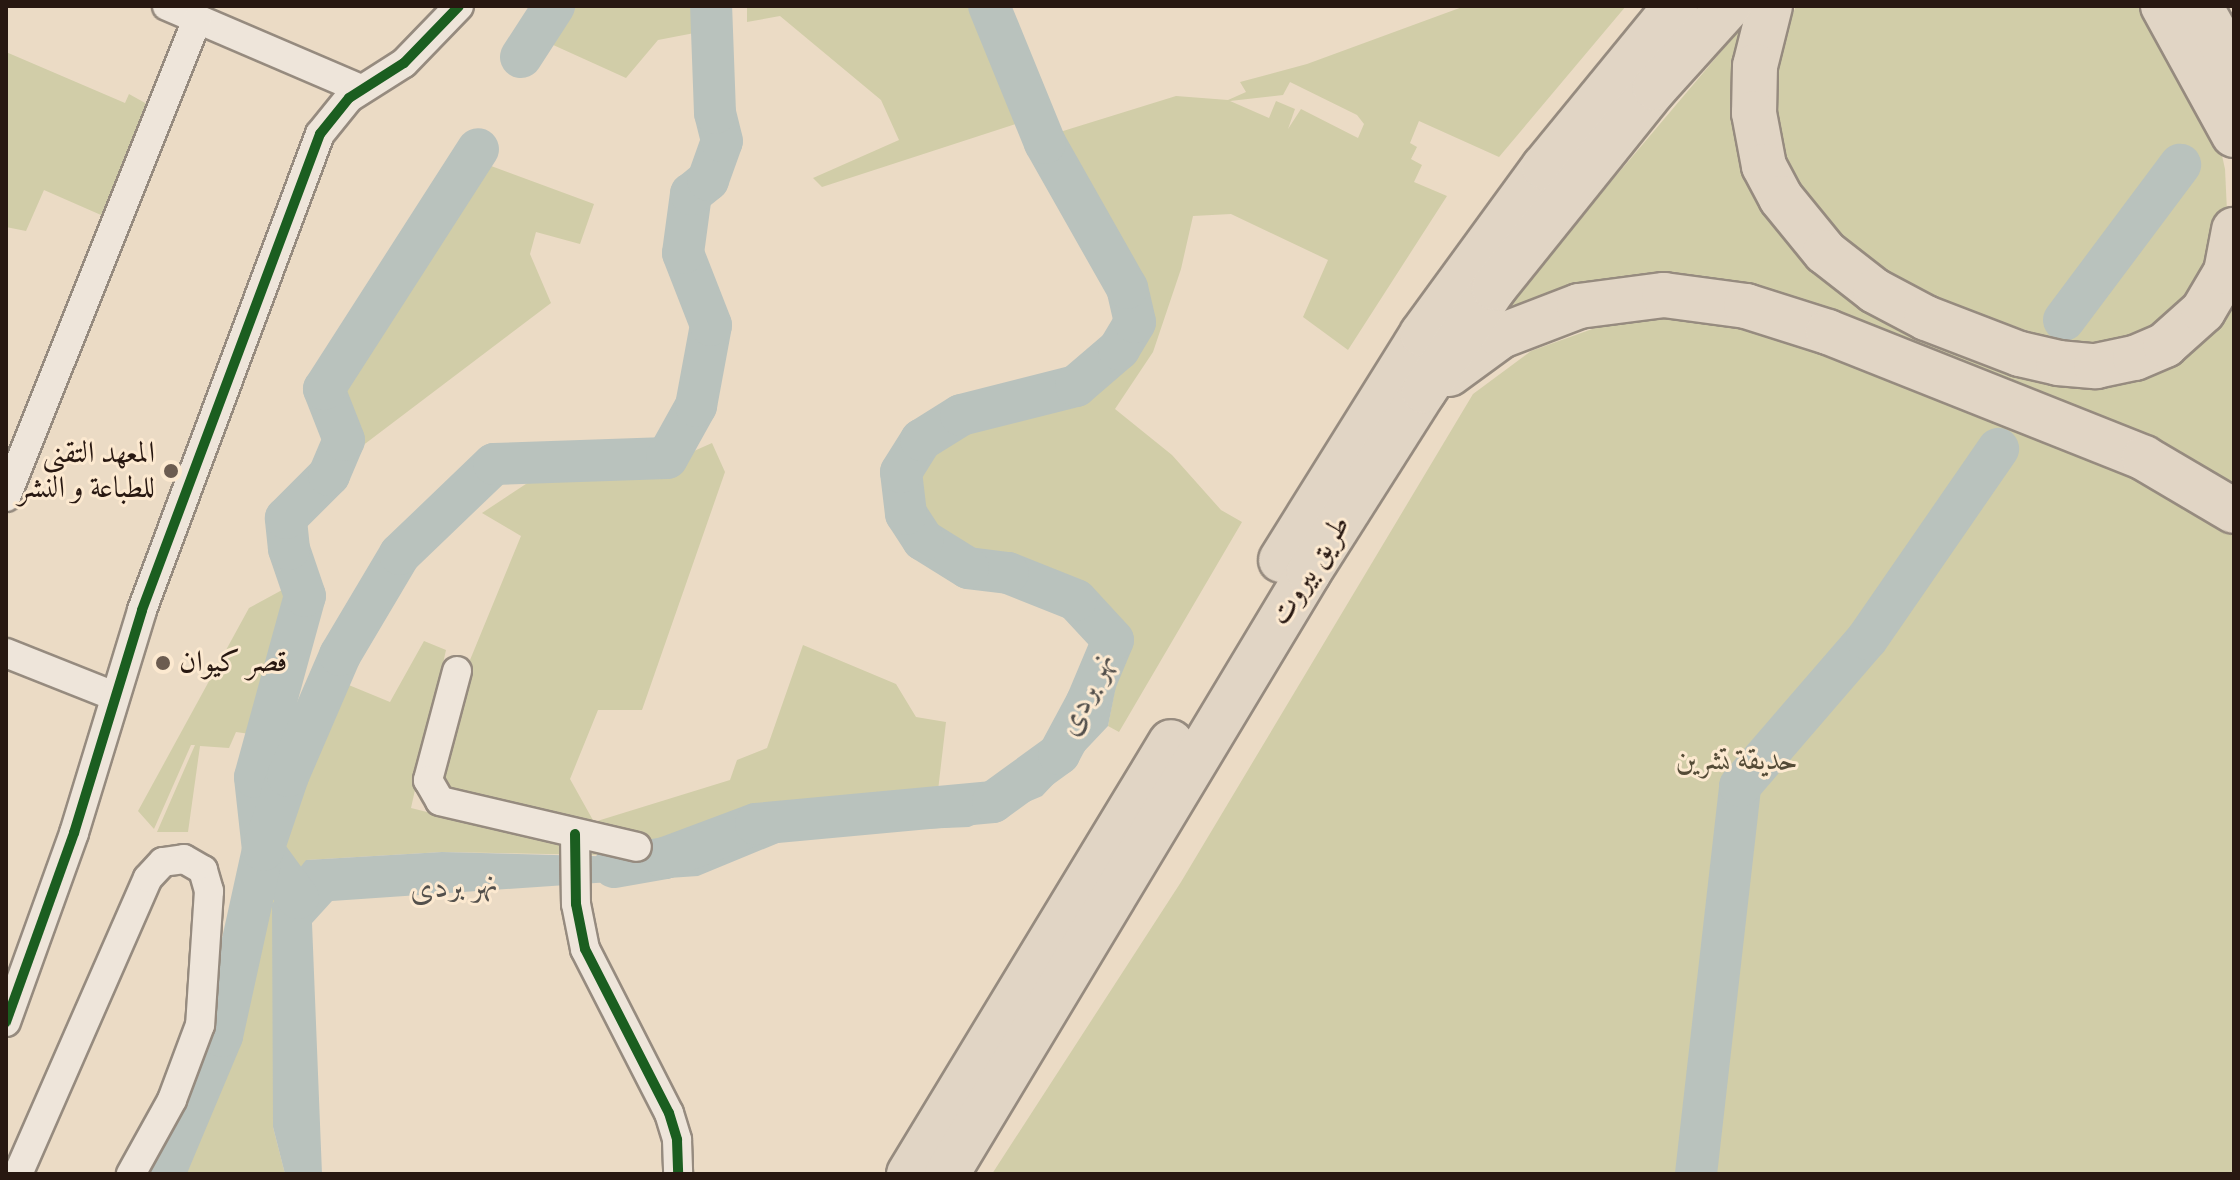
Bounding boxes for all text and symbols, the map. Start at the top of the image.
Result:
place label: المعهد التقني للطباعة و النشر [18,436,155,506]
marker: المعهد التقني للطباعة و النشر [162,462,180,480]
street label: طريق بيروت [1263,509,1359,633]
place label: قصر كيوان [179,645,287,681]
water label: نهر بردى [1051,646,1123,742]
marker: قصر كيوان [154,654,172,672]
park label: حديقة تشرين [1676,743,1798,779]
water label: نهر بردى [408,864,500,910]

